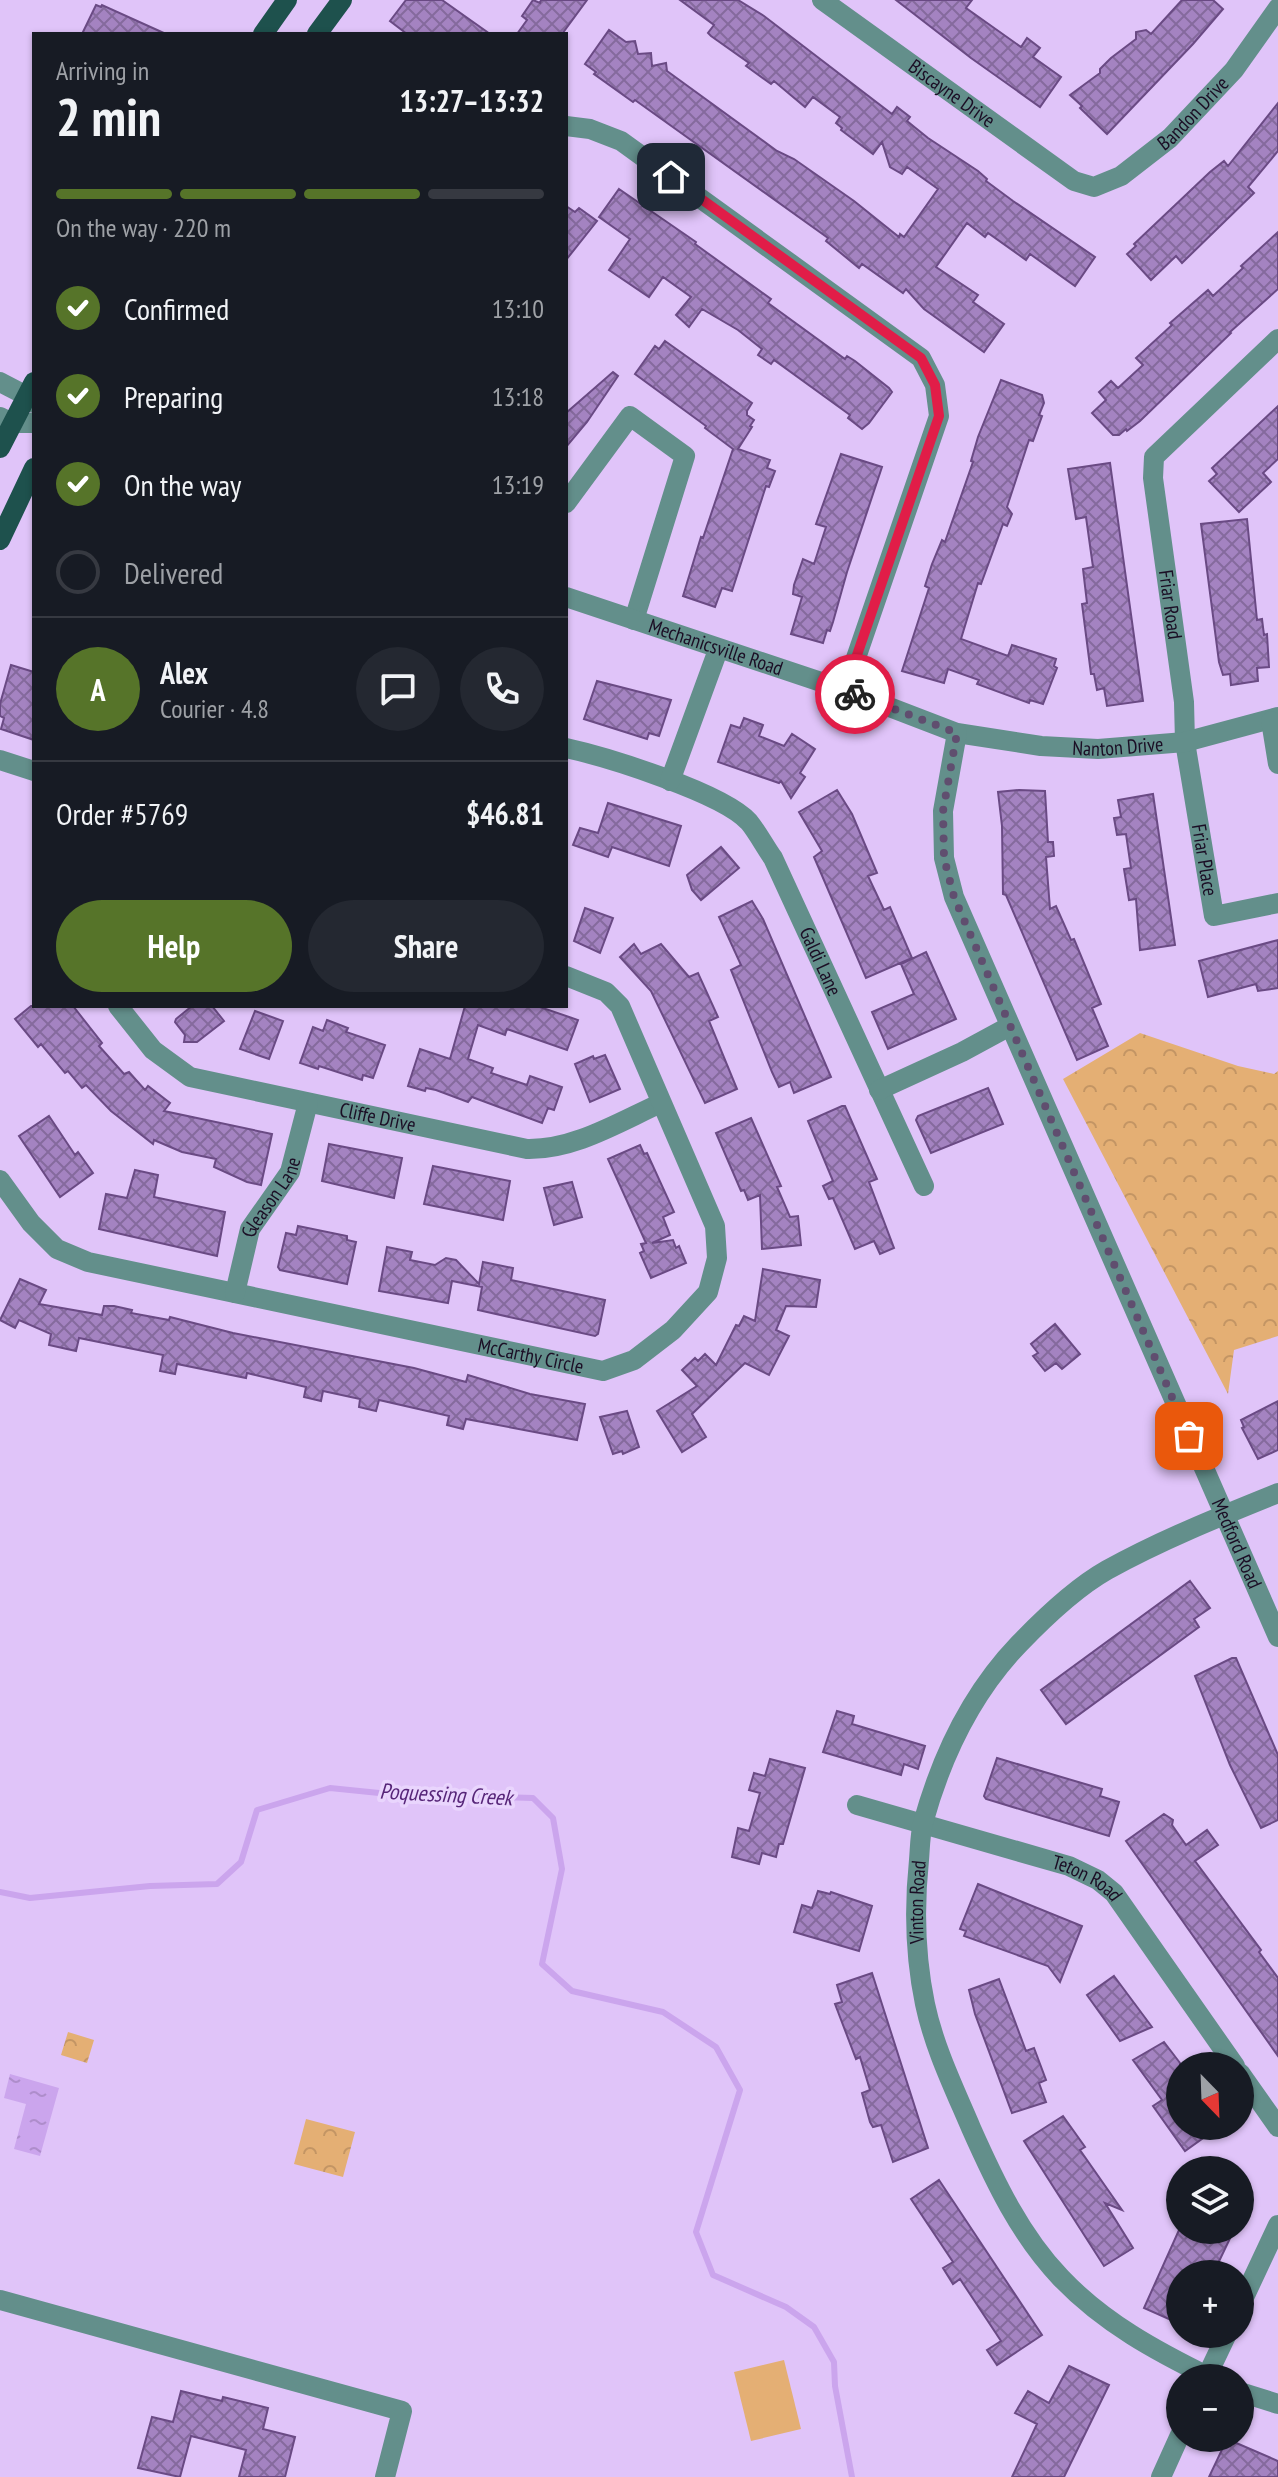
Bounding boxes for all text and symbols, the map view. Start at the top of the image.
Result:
street label: Biscayne Drive [903,53,1000,133]
text: Arriving in [56,54,149,87]
street label: Bandon Drive [1152,71,1234,156]
text: 13:27–13:32 [400,81,544,120]
text: 2 min [56,83,161,150]
pin [637,143,705,211]
icon: home [649,155,693,199]
text: On the way · 220 m [56,211,231,244]
icon: check [56,286,100,330]
text: Confirmed [124,289,229,328]
text: 13:10 [492,292,544,325]
icon: check [56,374,100,418]
text: Preparing [124,377,223,416]
text: 13:18 [492,380,544,413]
icon: check [56,462,100,506]
text: On the way [124,465,241,504]
text: 13:19 [492,468,544,501]
text: Delivered [124,553,223,592]
street label: Friar Road [1153,568,1188,641]
street label: Mechanicsville Road [645,613,786,681]
button: chat [356,647,440,731]
button: phone [460,647,544,731]
text: Alex [160,653,208,692]
courier [815,654,895,734]
text: A [90,670,106,709]
icon: bike [833,672,877,716]
text: Courier · 4.8 [160,692,269,725]
street label: Nanton Drive [1072,731,1164,762]
text: Order #5769 [56,794,188,833]
text: $46.81 [466,794,544,833]
street label: Friar Place [1186,822,1223,898]
button: Help [56,900,292,992]
button: Share [308,900,544,992]
street label: Galdi Lane [794,923,848,1000]
street label: Cliffe Drive [337,1096,418,1138]
street label: Gleason Lane [236,1154,306,1240]
street label: McCarthy Circle [476,1332,586,1380]
pin [1155,1402,1223,1470]
icon: bag [1167,1414,1211,1458]
street label: Medford Road [1206,1494,1268,1592]
water label: Poquessing Creek [379,1777,515,1812]
street label: Teton Road [1049,1849,1129,1906]
street label: Vinton Road [903,1859,932,1946]
north arrow [1166,2052,1254,2140]
map controls [1166,2052,1254,2452]
button: layers [1166,2156,1254,2244]
button: + [1166,2260,1254,2348]
button: − [1166,2364,1254,2452]

